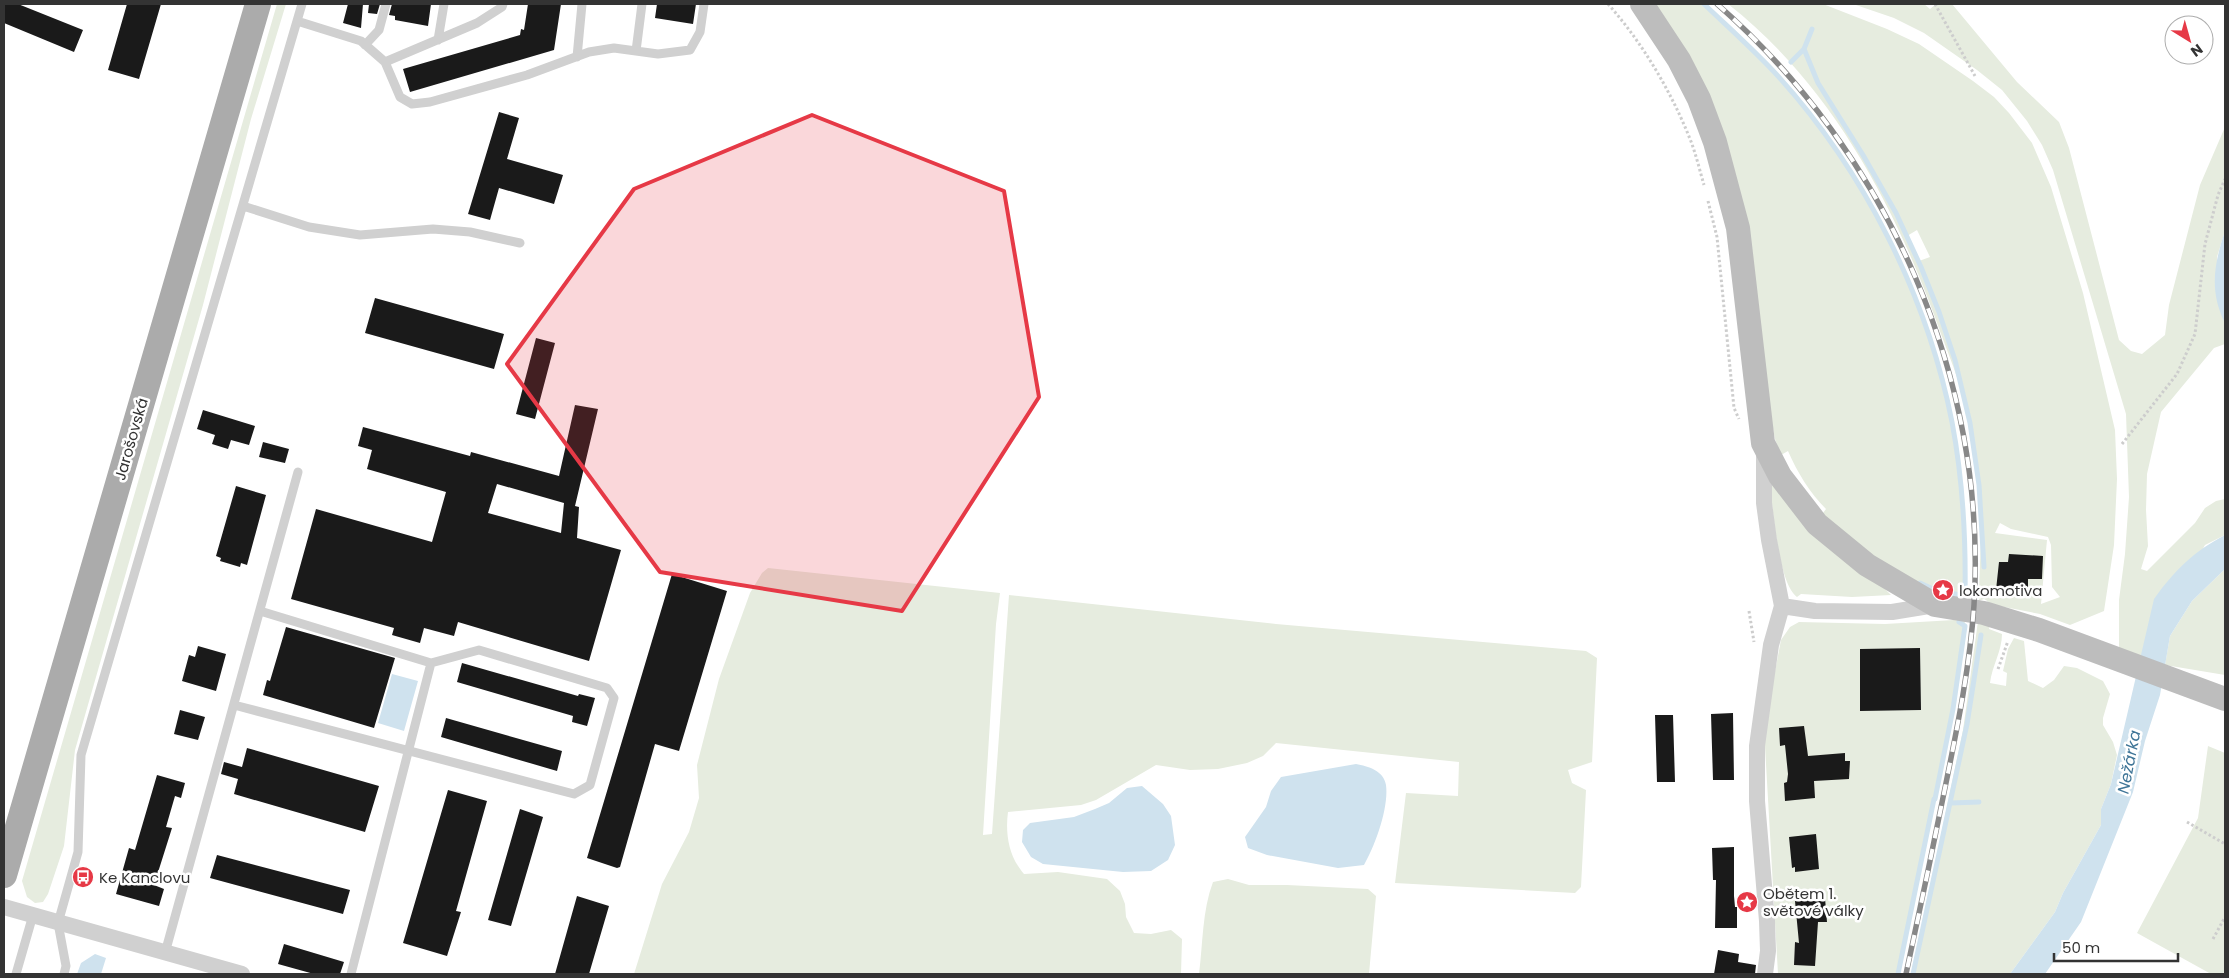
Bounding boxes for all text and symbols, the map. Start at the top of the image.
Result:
north arrow [2164,15,2214,65]
text: N [2187,39,2207,62]
street label: Jarošovská [109,395,153,483]
place icon: lokomotiva [1931,578,1955,602]
place label: lokomotiva [1959,580,2042,601]
water label: Nežárka [2112,728,2146,796]
bus stop icon: Ke Kanclovu [71,865,95,889]
place label: Ke Kanclovu [99,867,190,888]
place label: Obětem 1. světové války [1763,883,1864,921]
place icon: Obětem 1. světové války [1735,890,1759,914]
scale bar [2054,930,2178,962]
text: 50 m [2062,937,2100,958]

